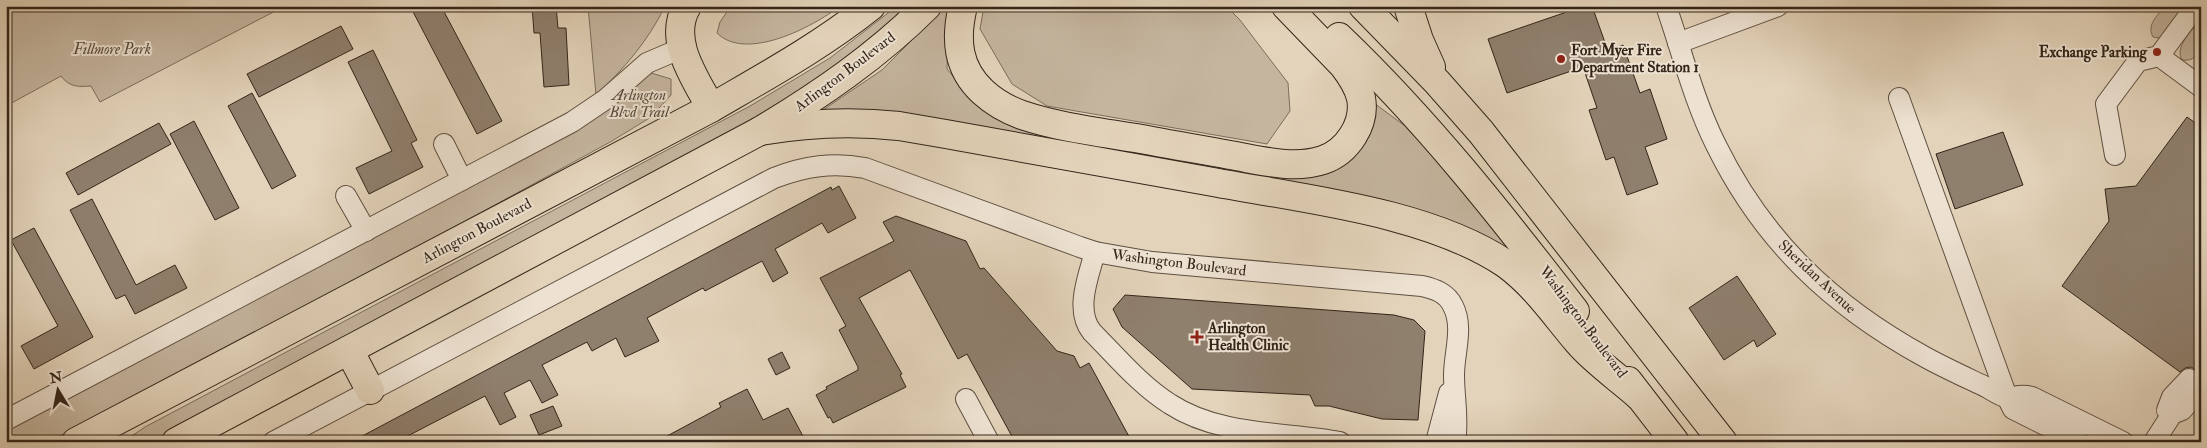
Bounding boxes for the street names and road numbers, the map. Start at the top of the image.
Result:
street label: Arlington Boulevard [790,28,900,117]
street label: Arlington Boulevard [418,194,536,268]
street label: Sheridan Avenue [1774,236,1860,318]
street label: Washington Boulevard [1110,245,1248,281]
street label: Washington Boulevard [1534,261,1632,382]

